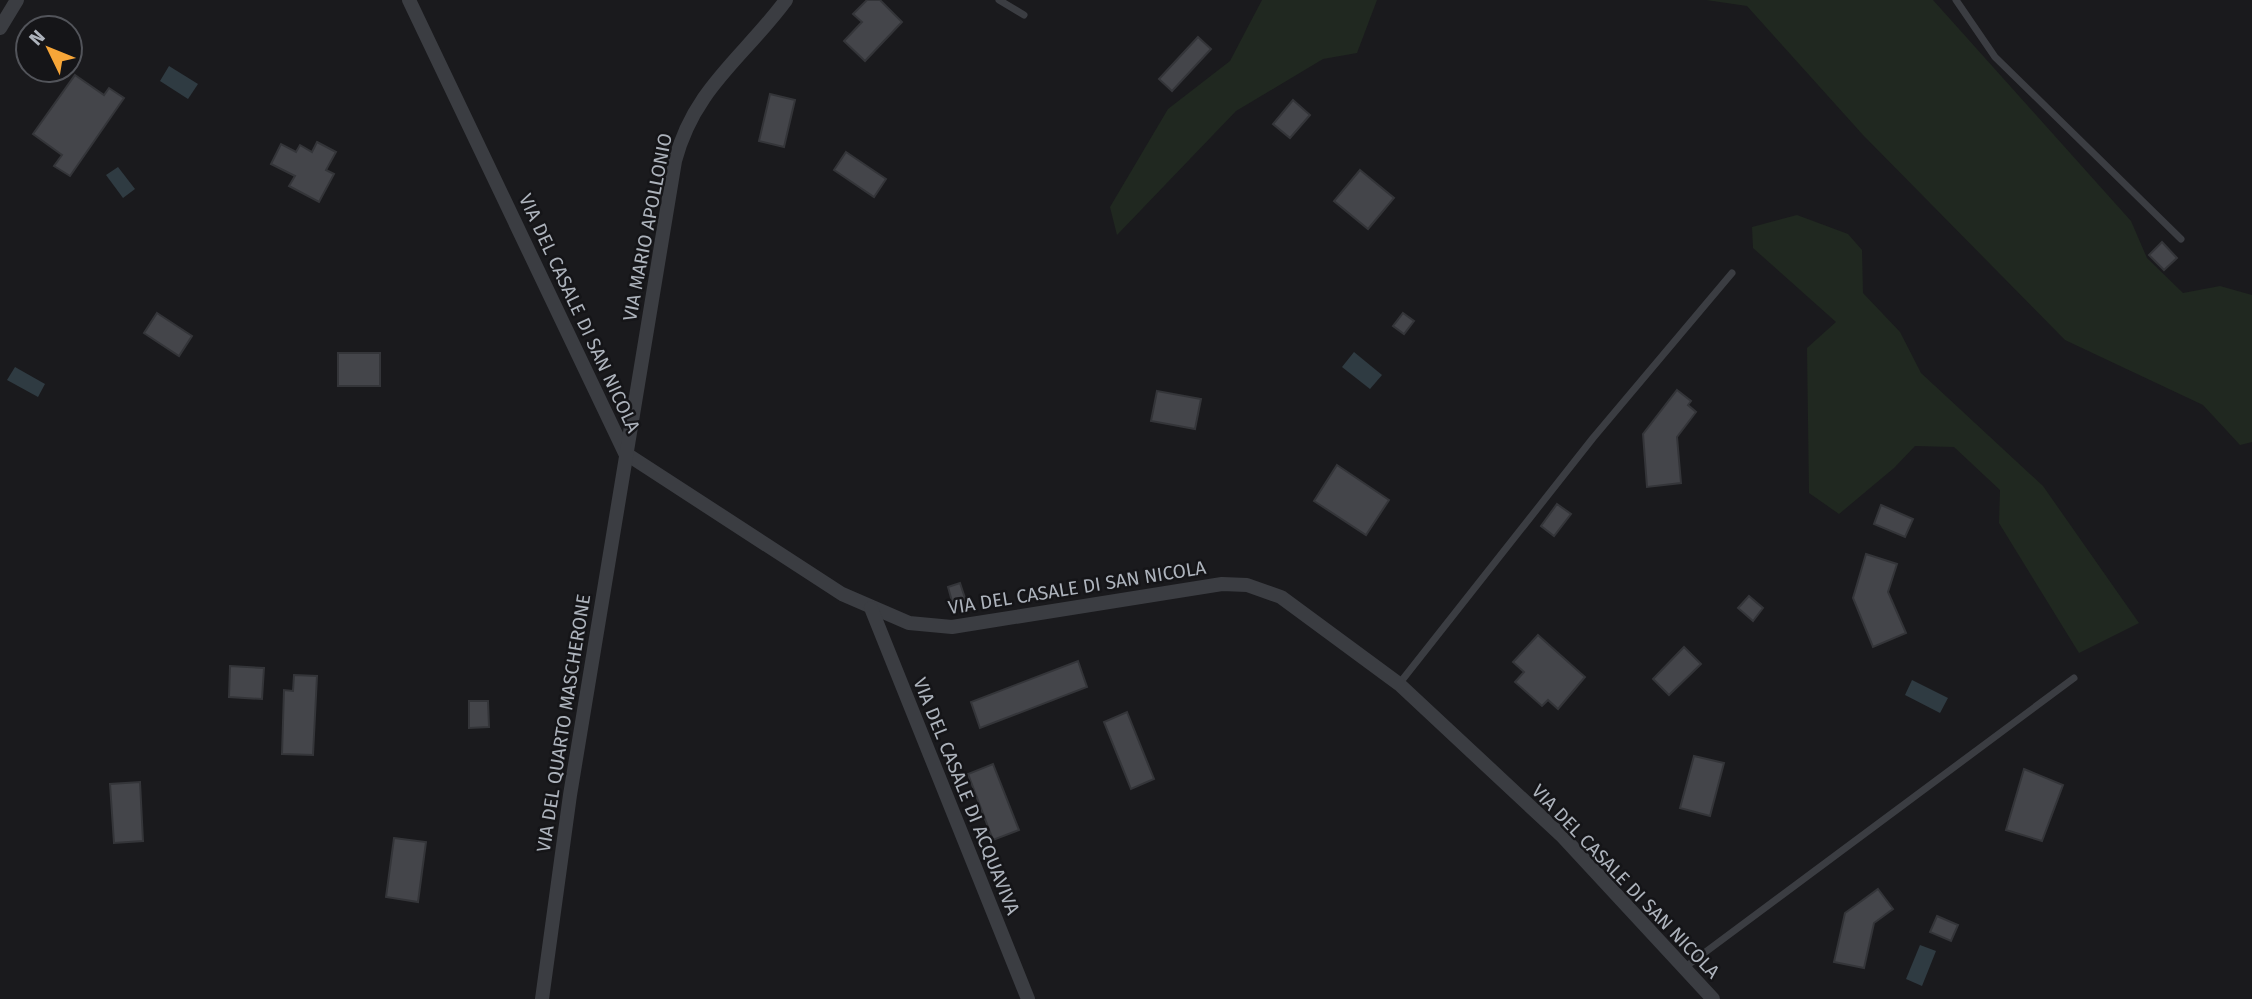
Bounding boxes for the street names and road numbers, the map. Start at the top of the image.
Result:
street label: VIA MARIO APOLLONIO [618,131,677,323]
street label: VIA DEL CASALE DI SAN NICOLA [514,190,645,436]
street label: VIA DEL CASALE DI SAN NICOLA [947,556,1208,619]
street label: VIA DEL QUARTO MASCHERONE [532,592,595,854]
street label: VIA DEL CASALE DI ACQUAVIVA [908,674,1025,918]
street label: VIA DEL CASALE DI SAN NICOLA [1527,780,1725,983]

